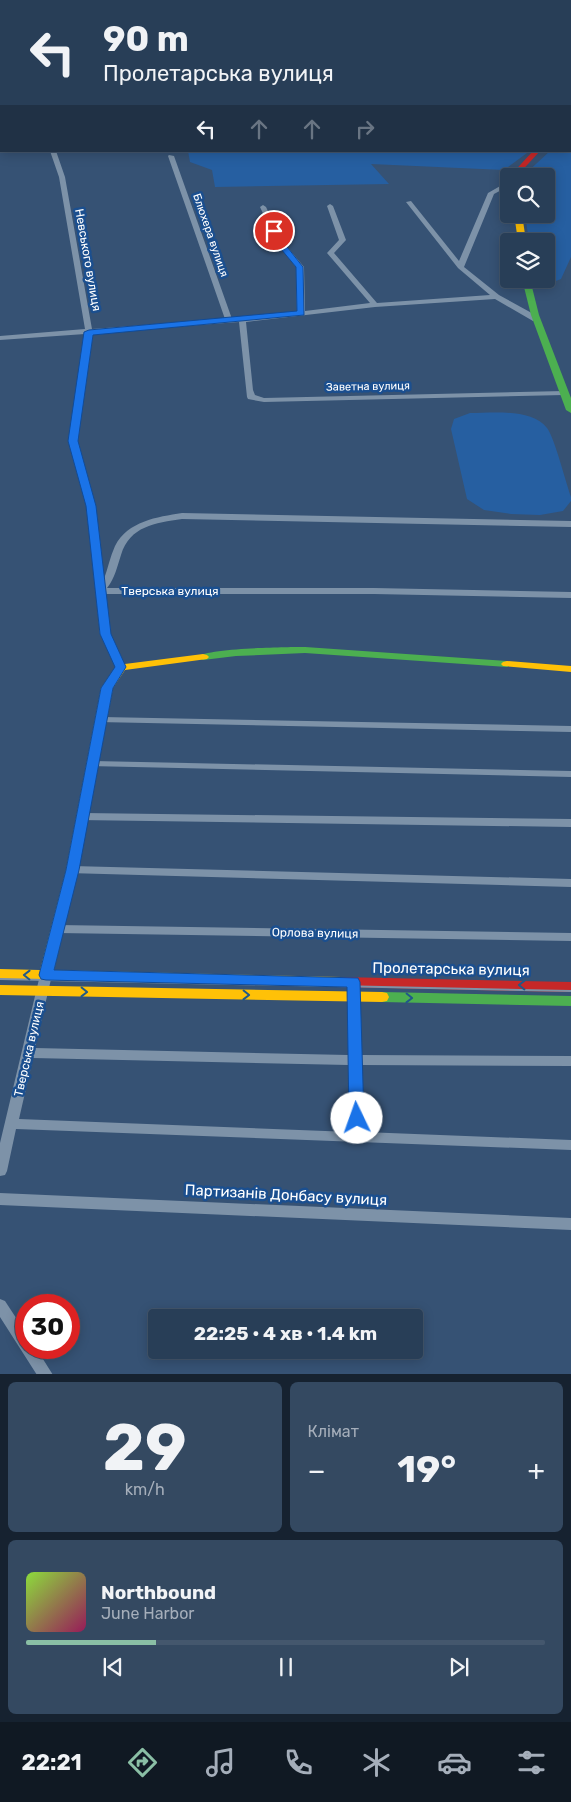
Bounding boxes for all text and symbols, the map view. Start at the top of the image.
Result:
text: 90 m [103,18,189,60]
icon: left [20,20,85,85]
text: Пролетарська вулиця [103,60,334,87]
icon: left [192,115,220,143]
icon: ahead [245,115,273,143]
icon: ahead [298,115,326,143]
icon: right [351,115,379,143]
map controls [500,168,555,288]
button: search [500,168,555,223]
street label: Блюхера вулиця [190,192,231,279]
street label: Невського вулиця [72,208,104,312]
pin [253,210,295,252]
icon: arrive [260,217,288,245]
button: layers [500,233,555,288]
street label: Заветна вулиця [326,379,410,394]
street label: Тверська вулиця [121,584,219,598]
street label: Орлова вулиця [272,925,358,941]
street label: Пролетарська вулиця [372,959,530,979]
one-way arrow [23,970,31,980]
one-way arrow [518,980,526,991]
one-way arrow [80,986,88,997]
one-way arrow [242,990,250,1000]
one-way arrow [405,993,413,1003]
street label: Тверська вулиця [11,1000,47,1098]
position arrow [330,1091,382,1143]
street label: Партизанів Донбасу вулиця [184,1181,388,1209]
speed limit sign: 30 [15,1294,80,1359]
text: 22:25 · 4 хв · 1.4 km [194,1322,377,1345]
text: 29 [103,1409,187,1486]
text: Клімат [308,1422,359,1441]
text: 19° [397,1446,456,1492]
text: − [308,1454,326,1487]
text: + [528,1454,545,1487]
text: km/h [125,1480,165,1499]
text: Northbound [101,1581,216,1604]
text: June Harbor [101,1604,194,1623]
icon: previous [99,1653,127,1681]
icon: pause [272,1653,300,1681]
icon: next [445,1653,473,1681]
icon: directions [125,1745,160,1780]
icon: music [203,1745,238,1780]
icon: phone [281,1745,316,1780]
icon: climate [359,1745,394,1780]
icon: car [437,1745,472,1780]
icon: filters [514,1745,549,1780]
text: 22:21 [21,1749,82,1776]

